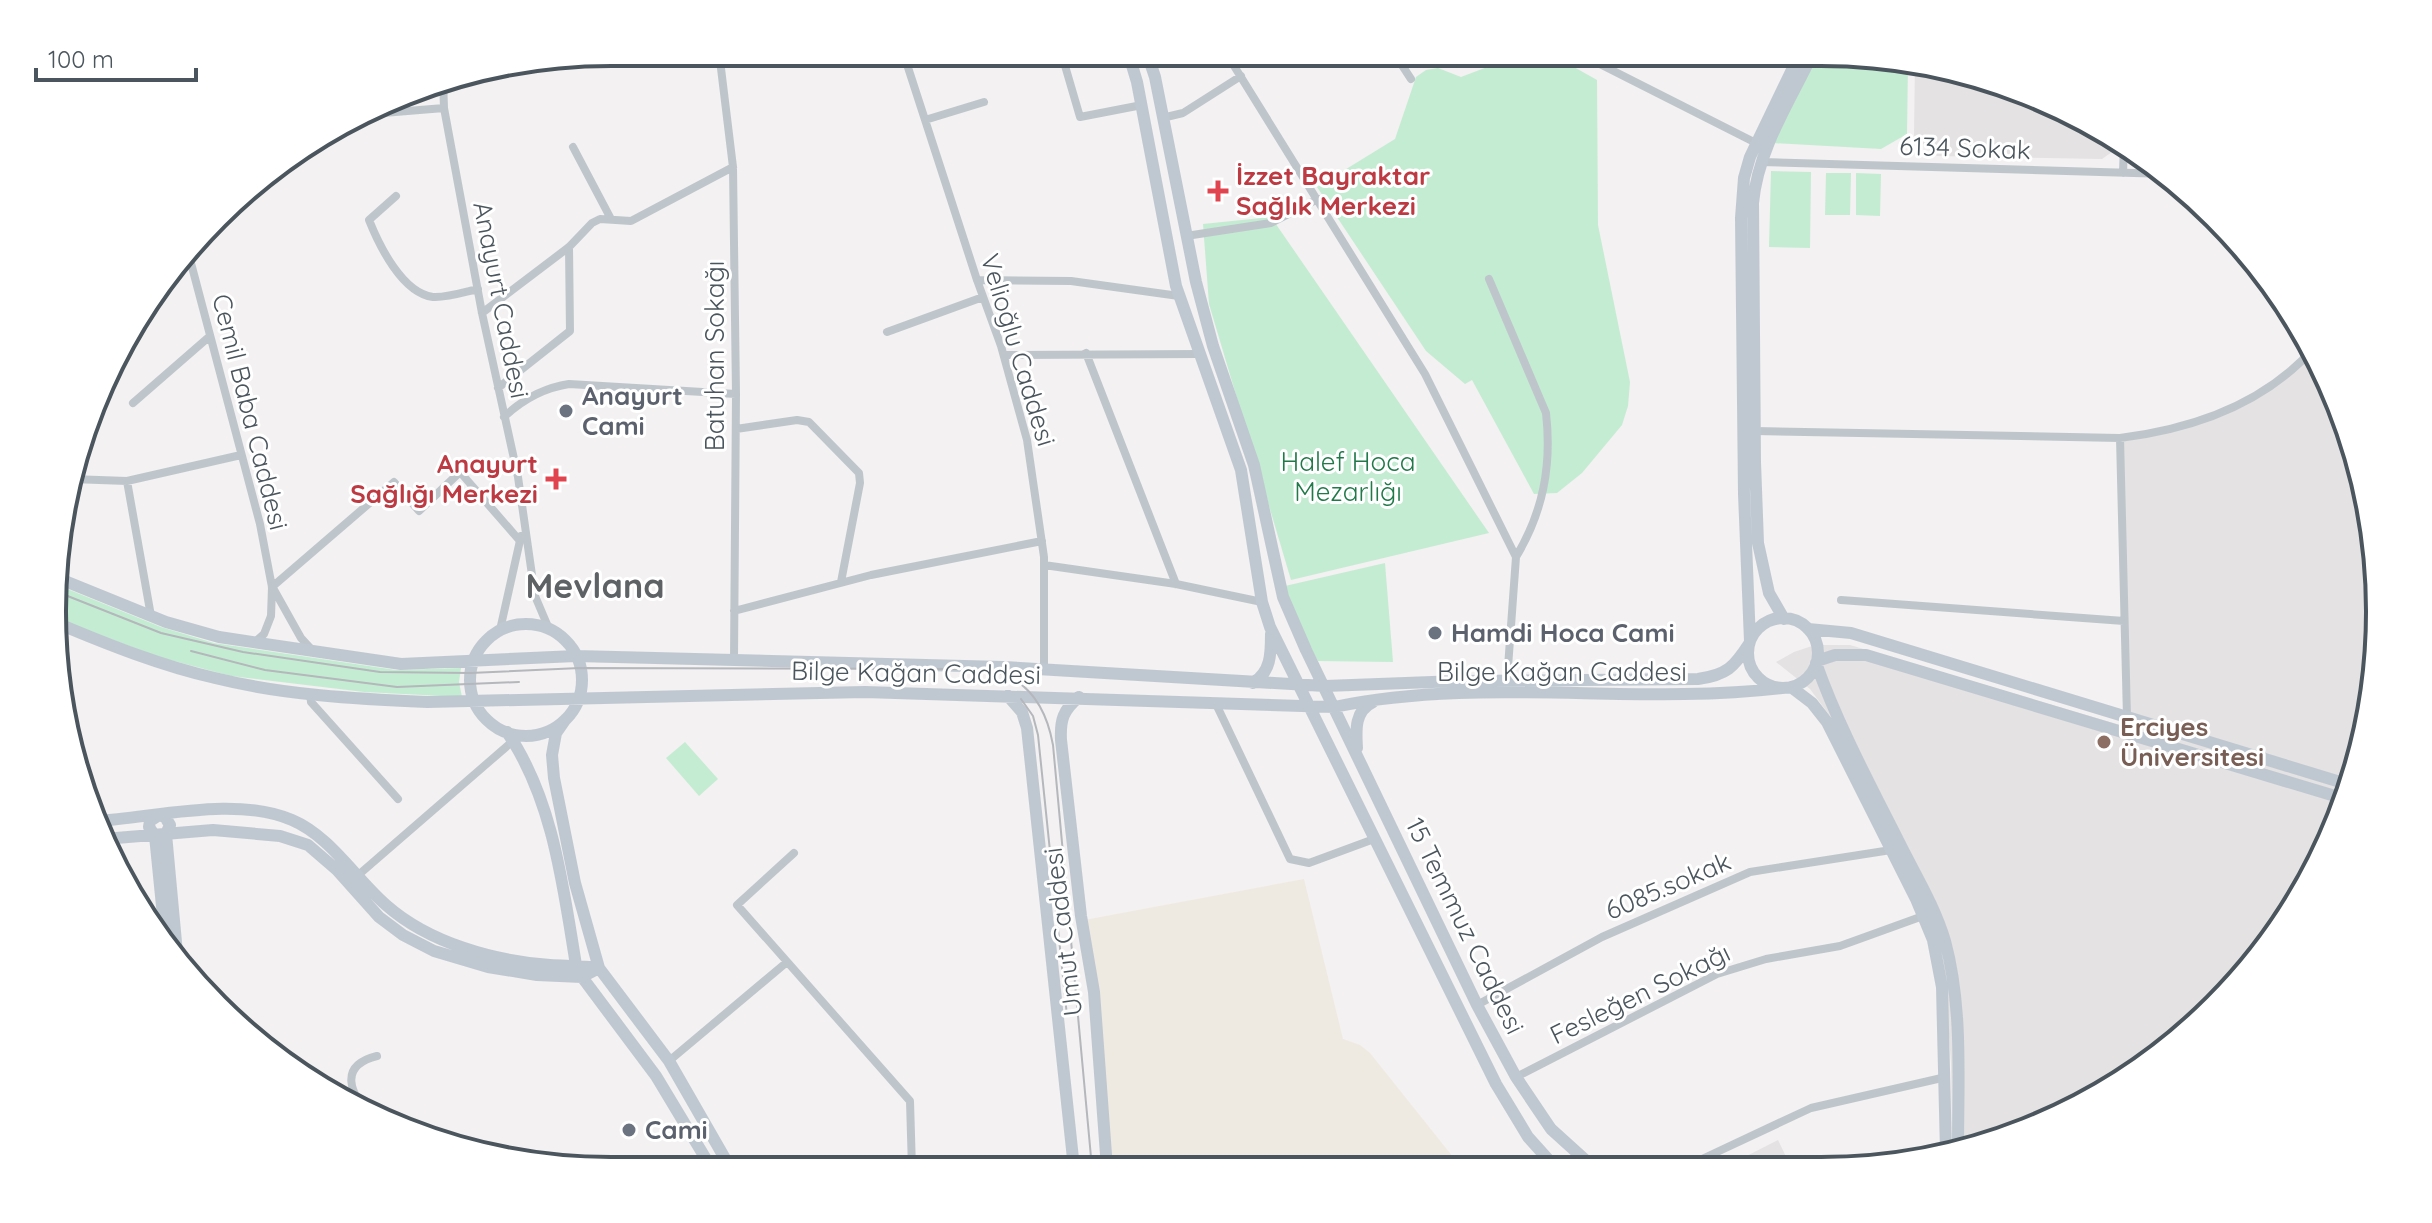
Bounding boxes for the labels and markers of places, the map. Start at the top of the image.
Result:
place label: İzzet Bayraktar Sağlık Merkezi [1236,159,1430,222]
marker: İzzet Bayraktar Sağlık Merkezi [1207,180,1229,202]
place label: Anayurt Cami [582,379,683,442]
marker: Anayurt Cami [557,402,575,420]
place label: Anayurt Sağlığı Merkezi [350,447,538,510]
marker: Anayurt Sağlığı Merkezi [545,468,567,490]
place label: Hamdi Hoca Cami [1451,616,1675,649]
marker: Hamdi Hoca Cami [1426,624,1444,642]
place label: Erciyes Üniversitesi [2120,710,2264,773]
marker: Erciyes Üniversitesi [2095,733,2113,751]
place label: Cami [645,1113,708,1146]
marker: Cami [620,1121,638,1139]

